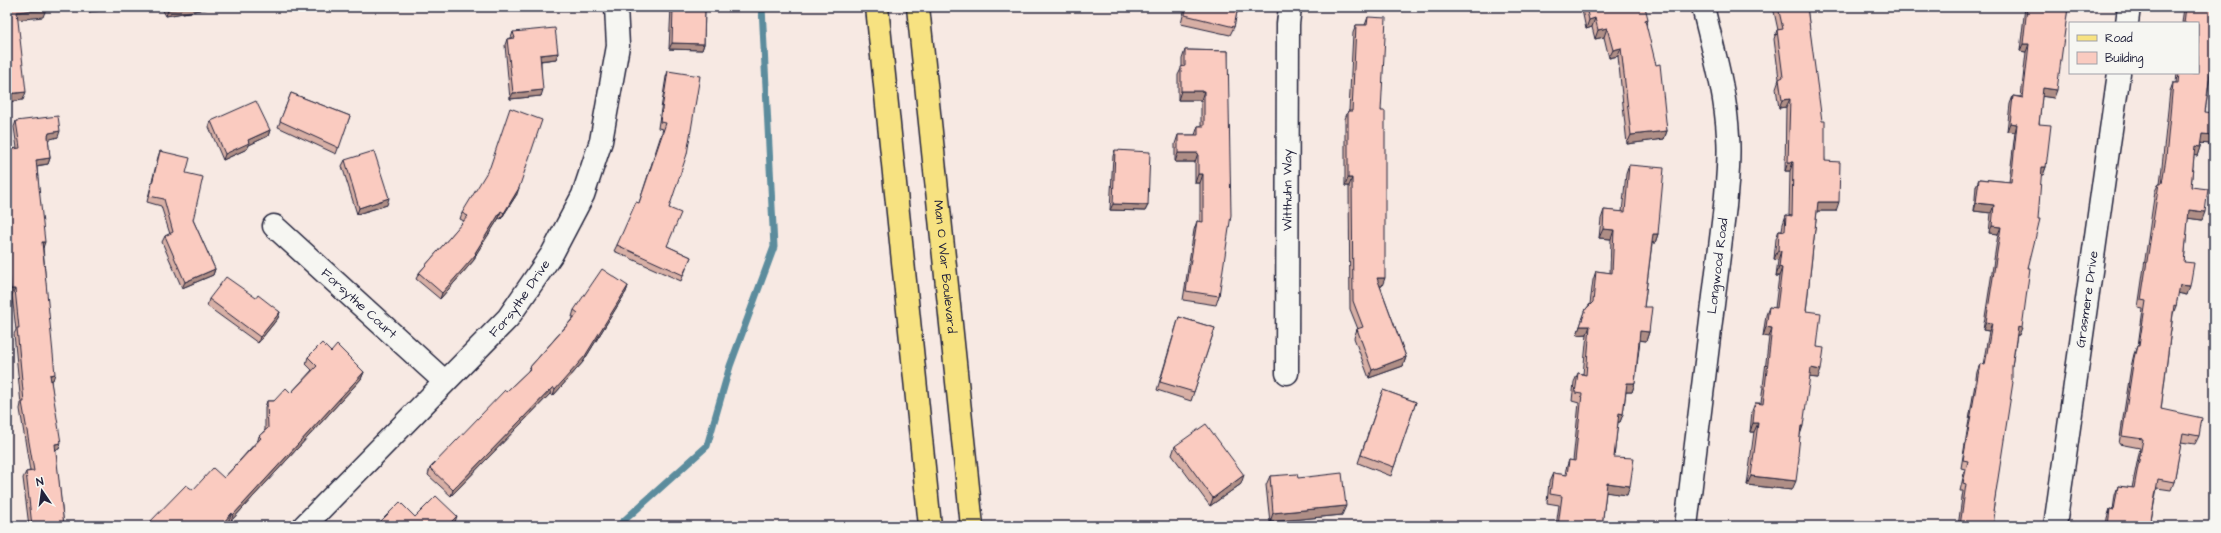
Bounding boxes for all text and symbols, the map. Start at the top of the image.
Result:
legend [2069,22,2199,74]
text: Road [2105,30,2133,47]
text: Building [2105,50,2143,68]
street label: Witthuhn Way [1278,149,1298,231]
street label: Man O War Boulevard [929,199,961,334]
street label: Longwood Road [1703,217,1733,315]
street label: Grasmere Drive [2071,250,2103,349]
street label: Forsythe Drive [485,256,554,341]
street label: Forsythe Court [317,264,401,343]
north arrow [22,471,62,511]
text: N [35,474,45,490]

